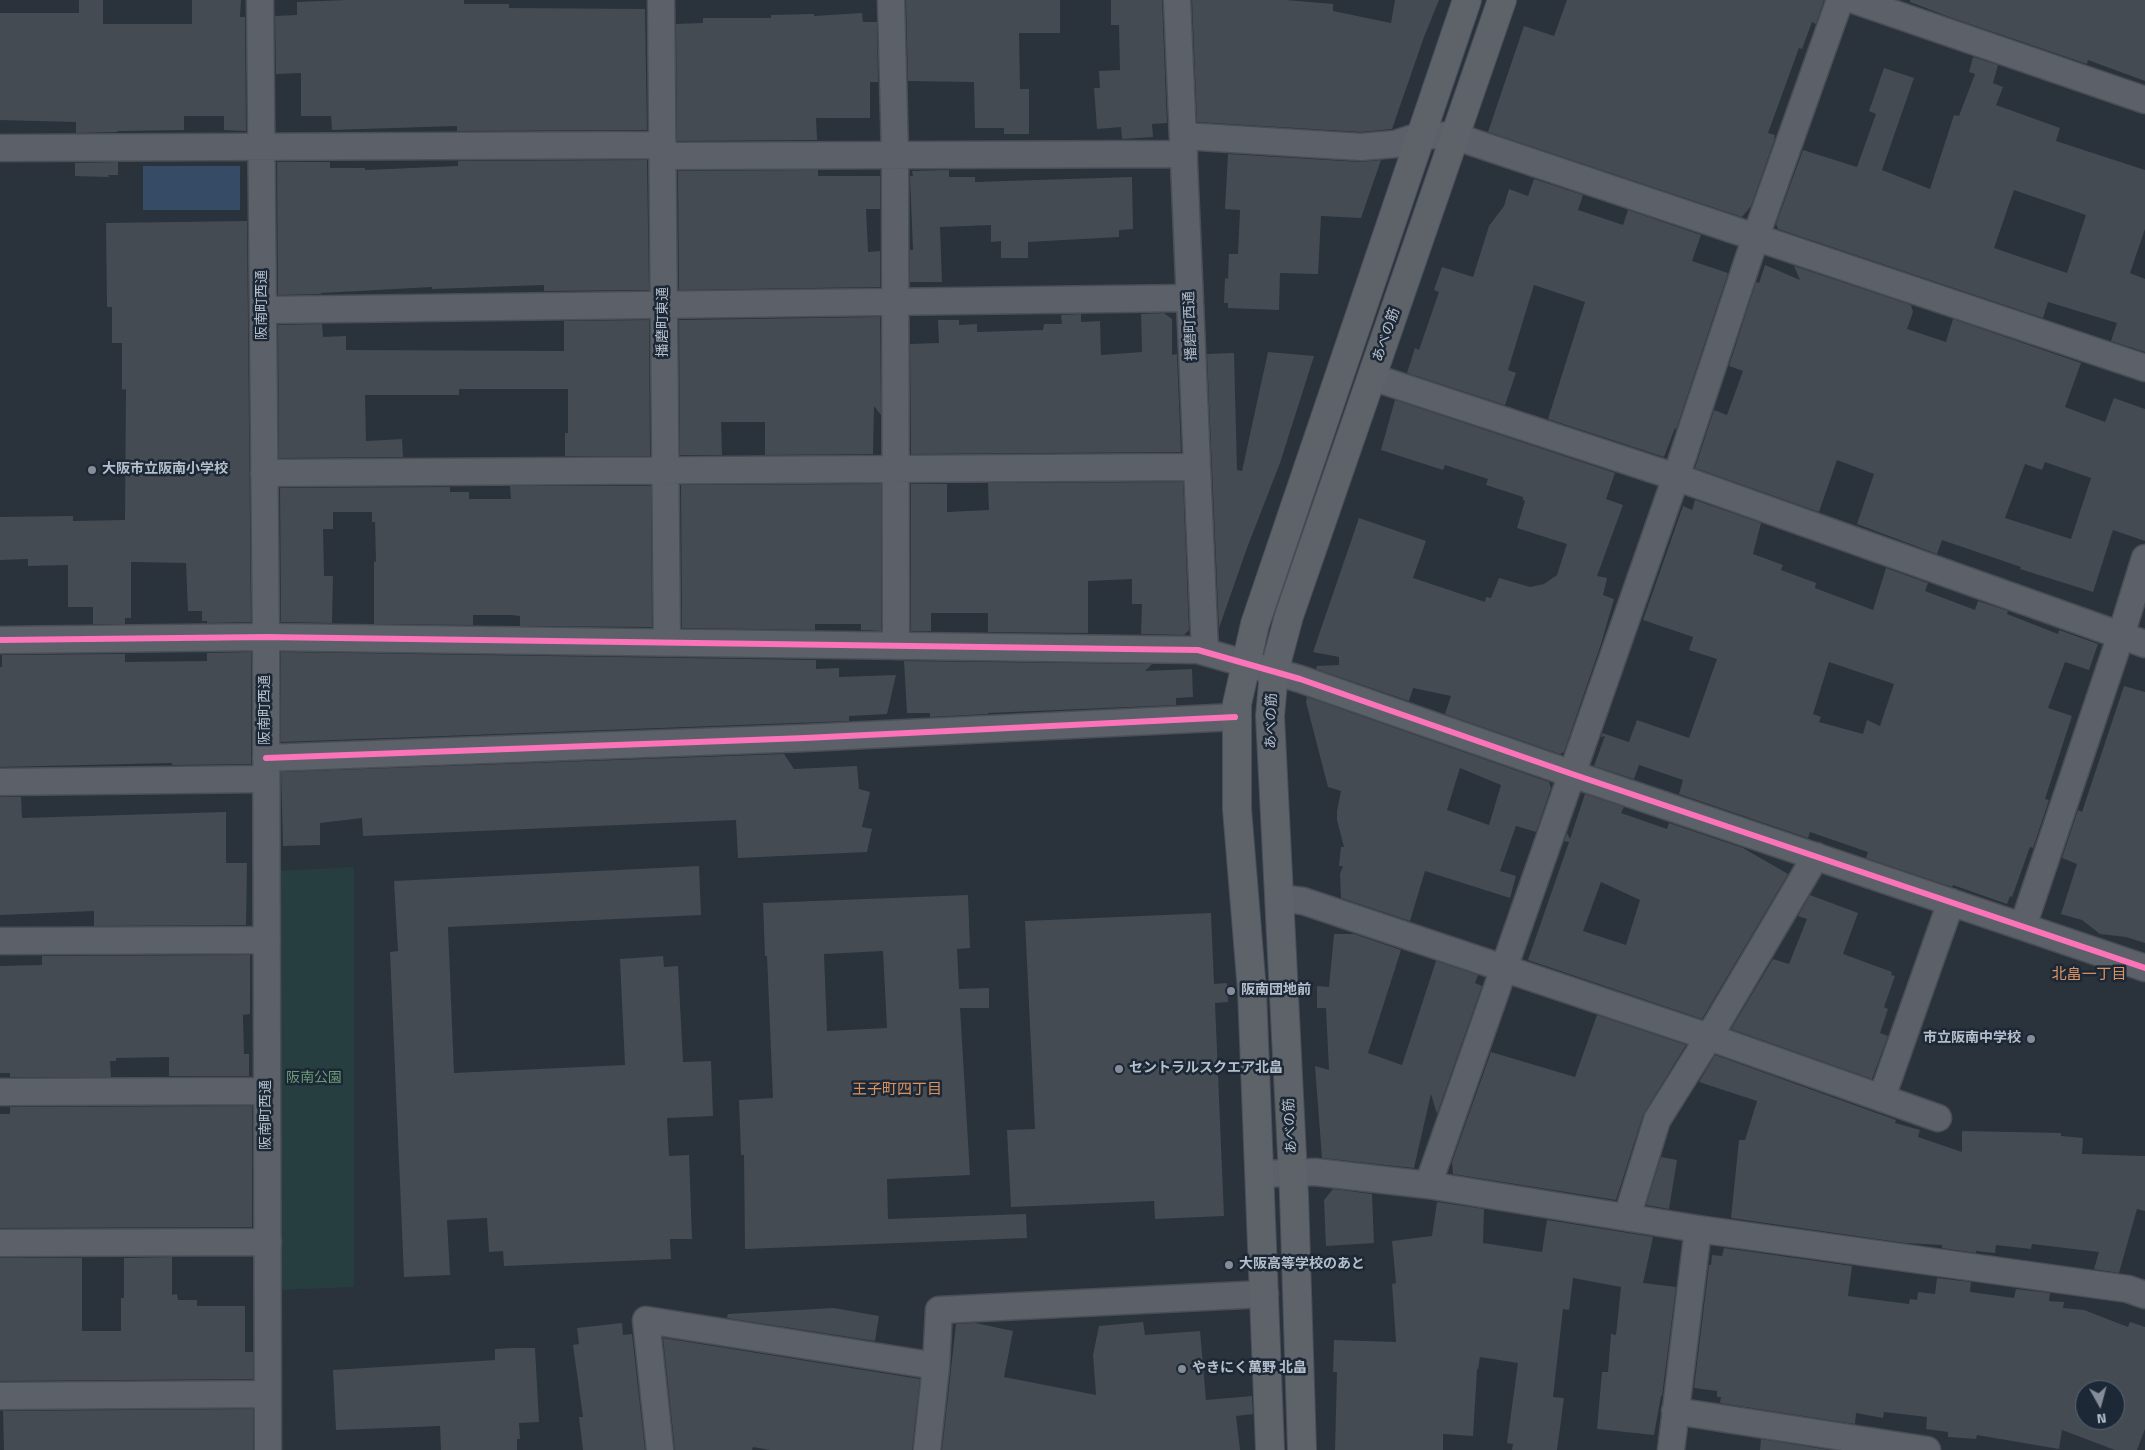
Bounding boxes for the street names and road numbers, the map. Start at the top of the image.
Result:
street label: 阪南町西通 [255,270,271,340]
street label: 播磨町東通 [656,287,672,357]
street label: 播磨町西通 [1181,291,1201,361]
street label: あべの筋 [1370,306,1404,364]
street label: 阪南町西通 [258,675,274,745]
street label: あべの筋 [1263,693,1281,749]
street label: 阪南町西通 [259,1080,275,1150]
street label: あべの筋 [1281,1098,1301,1154]

